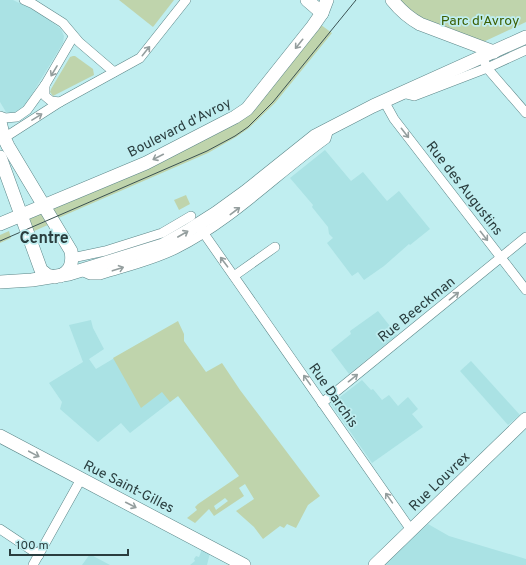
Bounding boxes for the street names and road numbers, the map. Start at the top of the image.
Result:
street label: Boulevard d'Avroy [125,95,234,162]
street label: Rue des Augustins [422,138,506,239]
street label: Rue Beeckman [375,274,459,347]
street label: Rue Darchis [304,360,361,431]
street label: Rue Louvrex [406,449,474,515]
street label: Rue Saint-Gilles [80,457,176,517]

